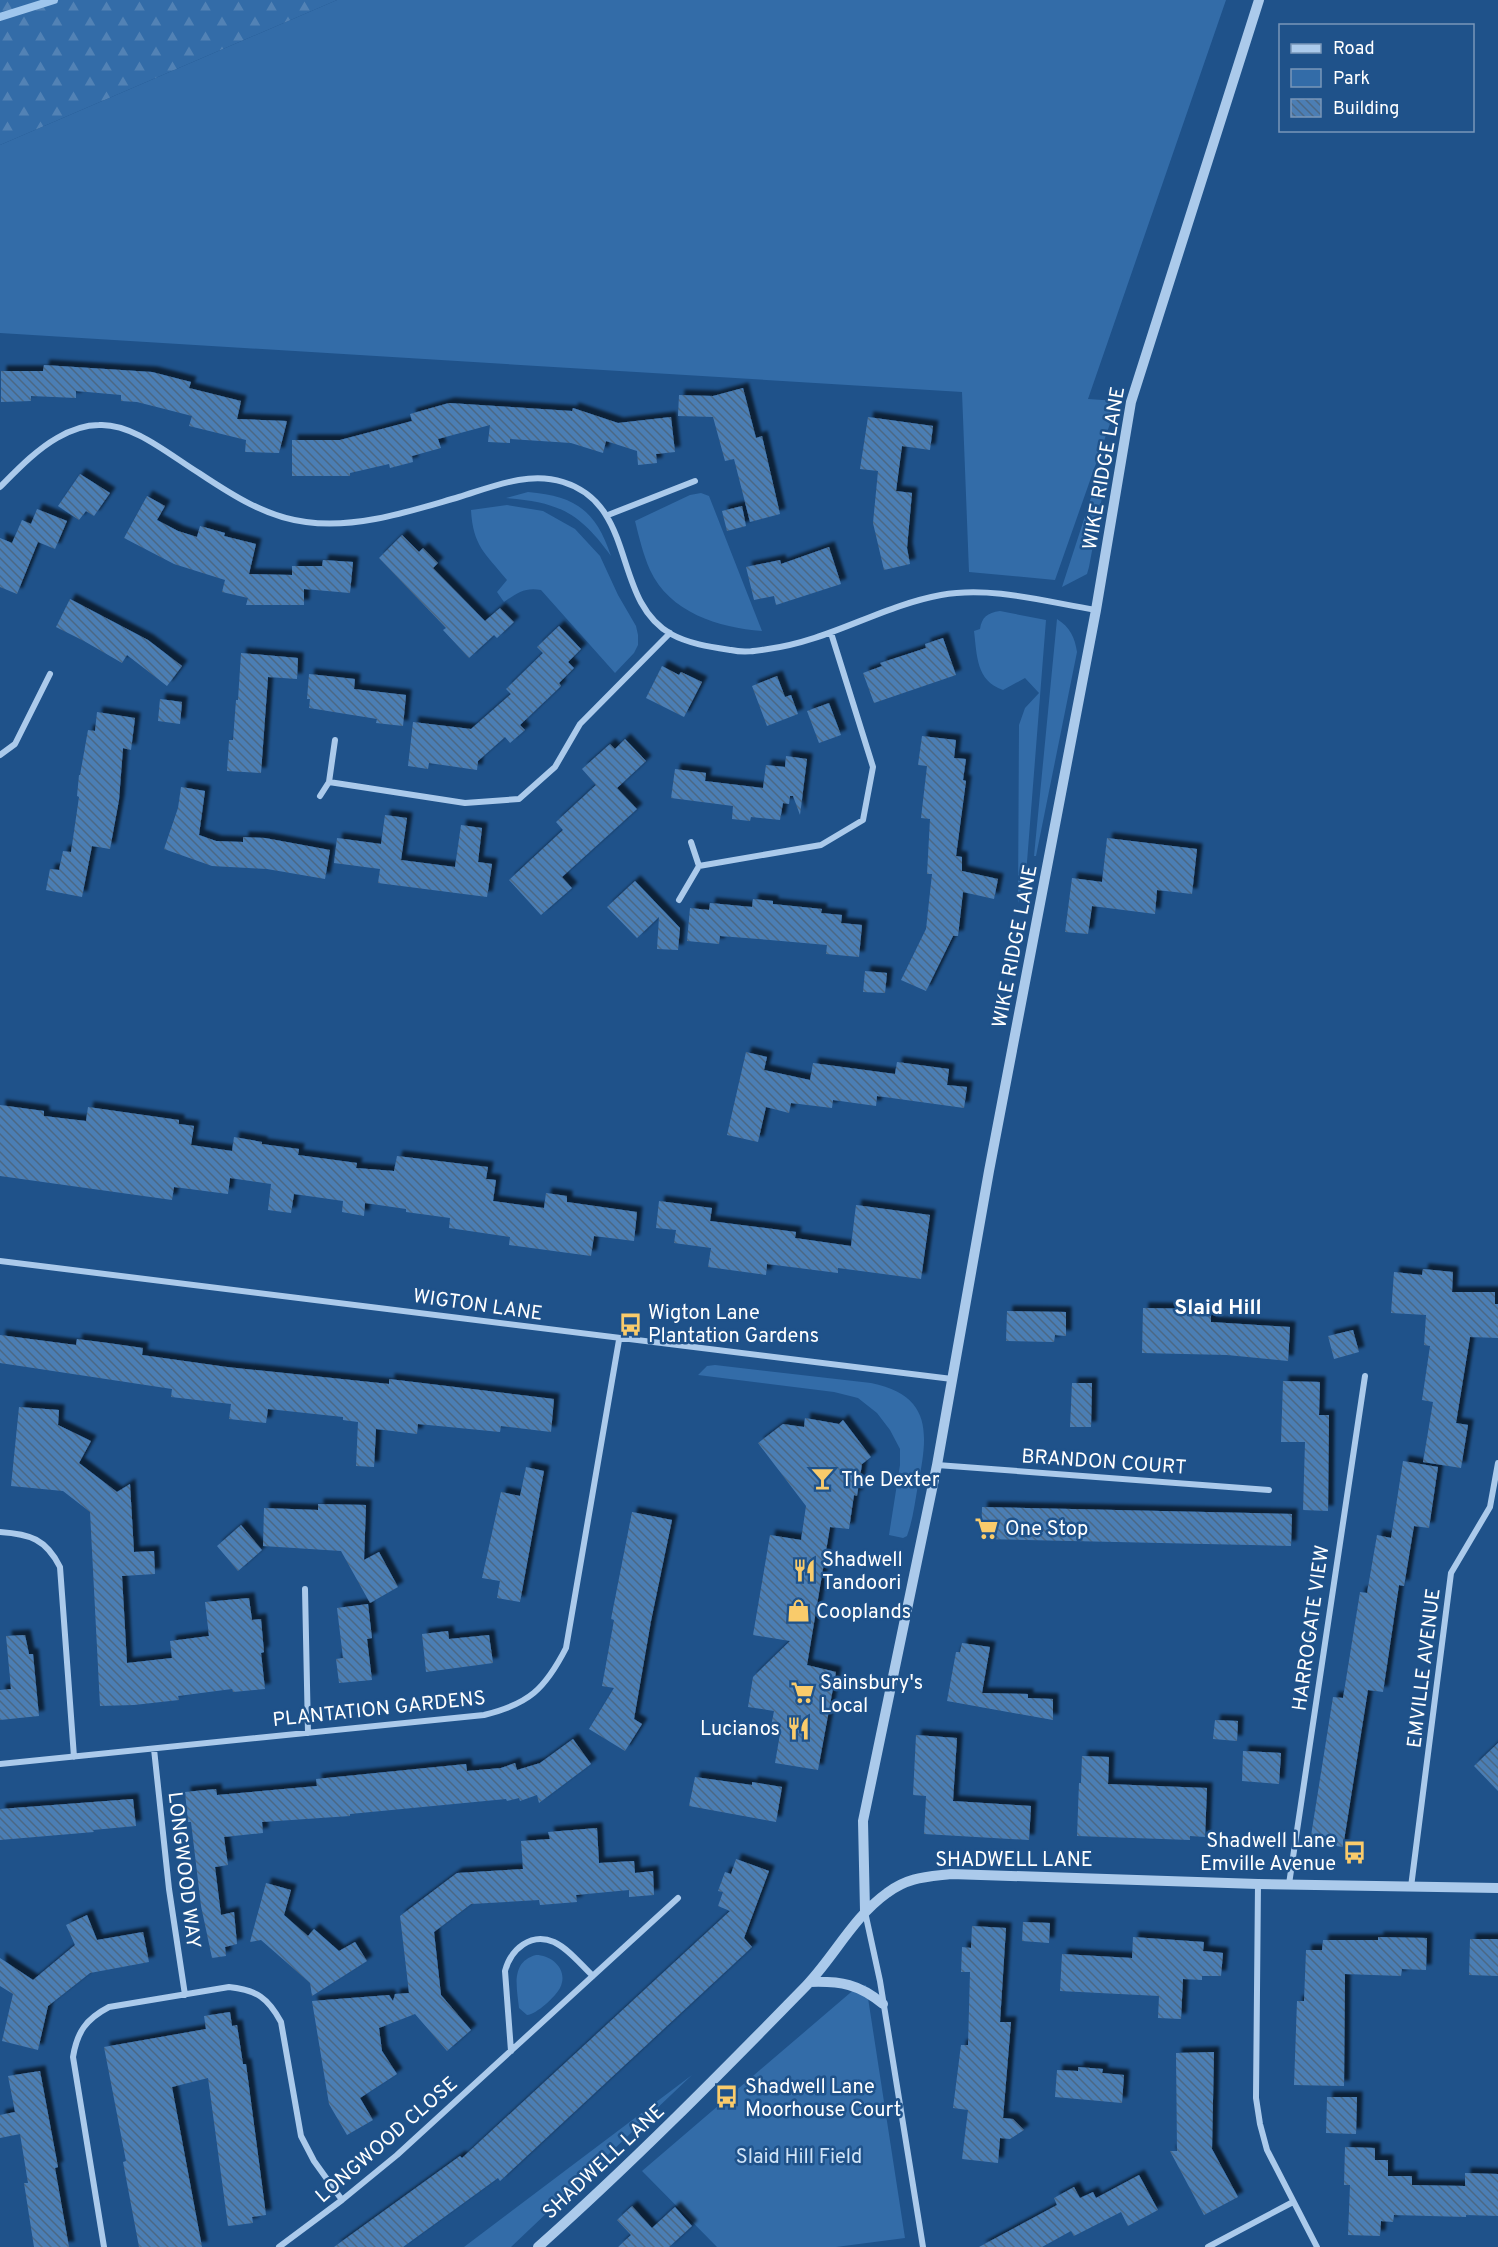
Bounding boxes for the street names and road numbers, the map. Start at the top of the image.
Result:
street label: WIKE RIDGE LANE [1078,384,1132,552]
street label: WIKE RIDGE LANE [987,863,1045,1030]
street label: WIGTON LANE [411,1284,544,1328]
street label: BRANDON COURT [1020,1444,1187,1482]
street label: HARROGATE VIEW [1287,1544,1336,1713]
street label: EMVILLE AVENUE [1402,1587,1448,1750]
street label: PLANTATION GARDENS [271,1686,487,1734]
street label: LONGWOOD WAY [160,1790,206,1950]
street label: SHADWELL LANE [935,1848,1093,1874]
street label: LONGWOOD CLOSE [311,2072,464,2209]
street label: SHADWELL LANE [538,2099,671,2226]

